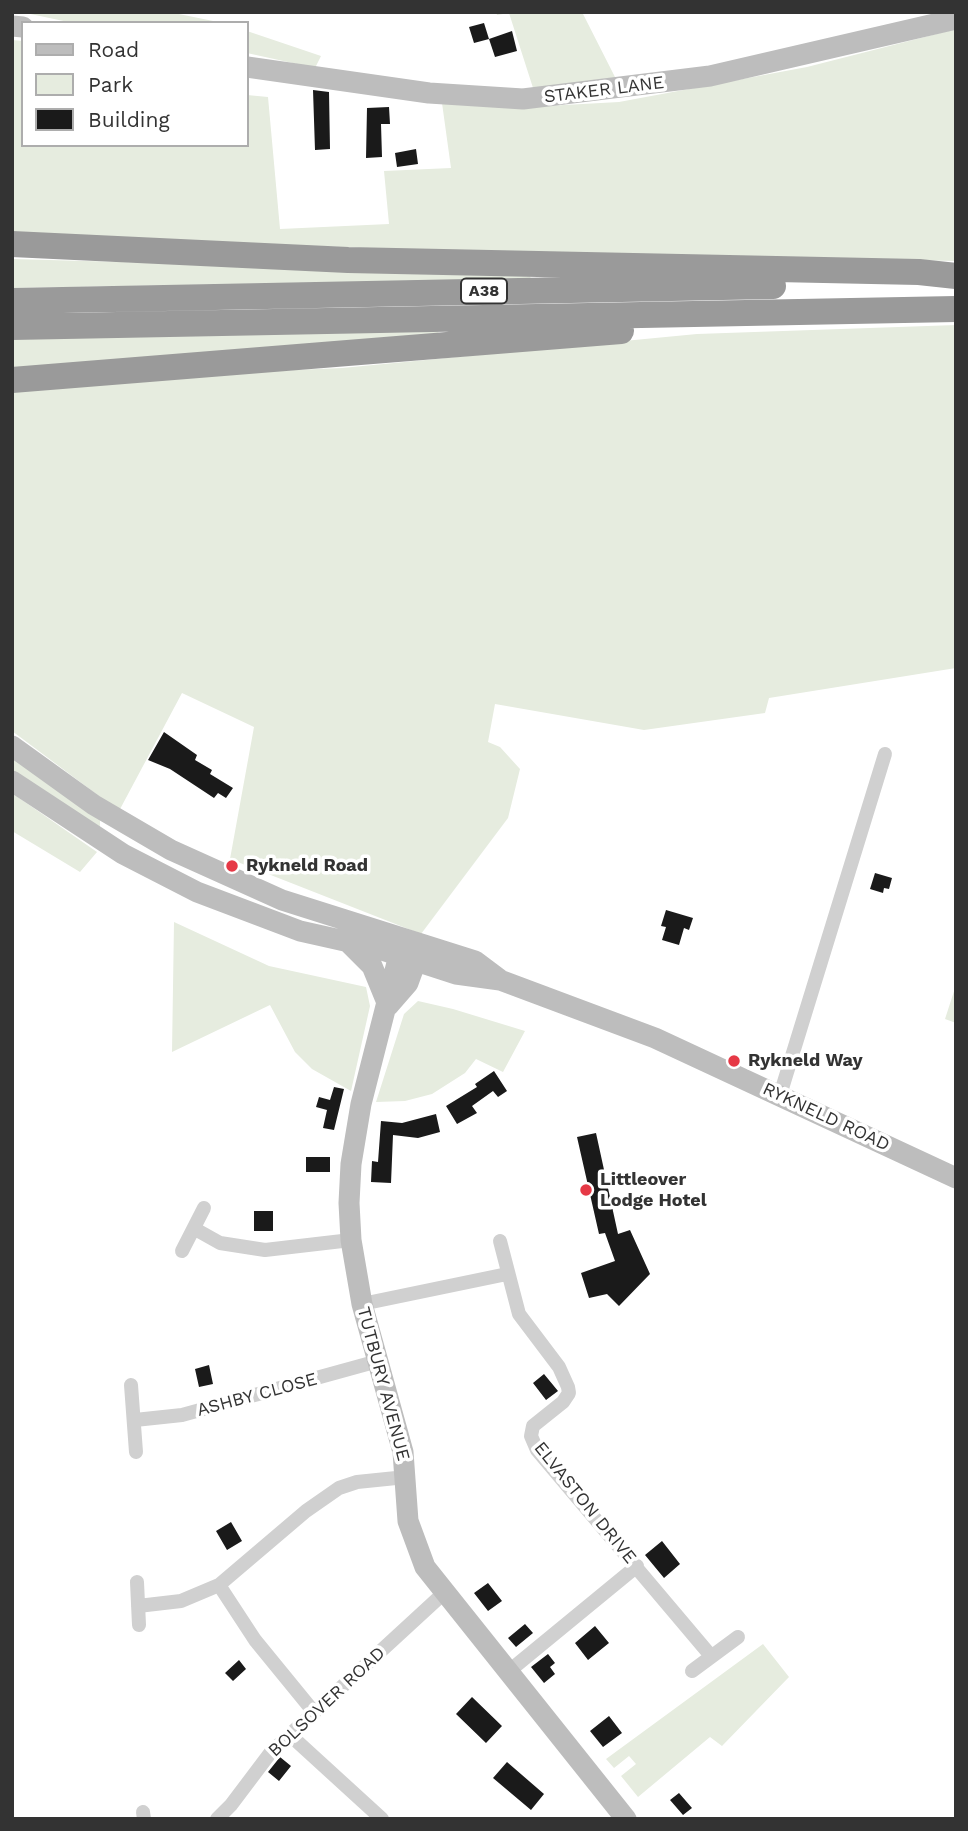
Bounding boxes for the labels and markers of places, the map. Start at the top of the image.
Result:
place label: Rykneld Road [246,855,368,877]
marker: Rykneld Road [224,858,240,874]
place label: Rykneld Way [748,1050,863,1072]
marker: Rykneld Way [726,1053,742,1069]
place label: Littleover Lodge Hotel [600,1169,707,1212]
marker: Littleover Lodge Hotel [578,1182,594,1198]

